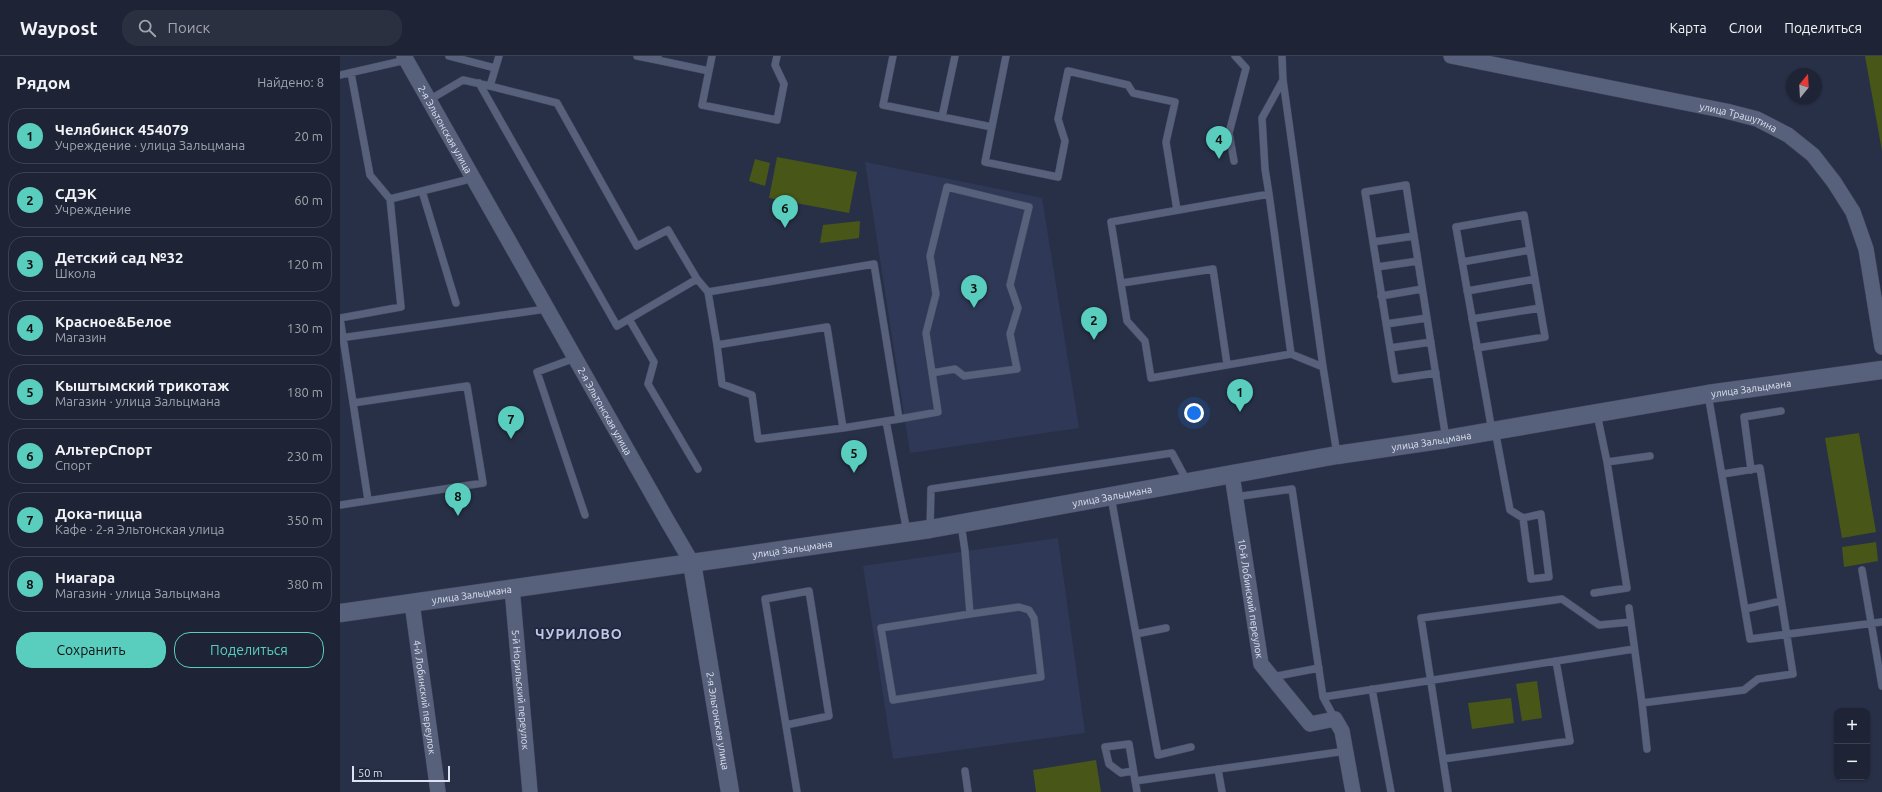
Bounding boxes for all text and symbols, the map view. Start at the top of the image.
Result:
search box [122,10,402,46]
text: Waypost [20,17,98,39]
icon: search [136,17,158,39]
text: Поиск [168,19,210,36]
text: Карта [1669,20,1707,36]
text: Слои [1729,20,1762,36]
text: Поделиться [1784,20,1862,36]
north arrow [1786,68,1822,104]
text: Рядом [16,73,71,92]
text: Найдено: 8 [257,75,324,89]
street label: 2-я Эльтонская улица [416,84,474,175]
street label: улица Трашутина [1699,101,1779,134]
text: Челябинск 454079 [55,121,189,138]
pin: 4 [1206,126,1232,159]
text: 1 [26,129,34,143]
text: 20 m [294,129,323,143]
text: Учреждение · улица Зальцмана [55,138,245,152]
text: СДЭК [55,185,97,202]
text: 2 [26,193,34,207]
text: 60 m [294,193,323,207]
pin: 6 [772,195,798,228]
text: Учреждение [55,202,131,216]
text: Детский сад №32 [55,249,183,266]
text: 3 [26,257,34,271]
text: 120 m [287,257,323,271]
text: Школа [55,266,96,280]
pin: 3 [961,275,987,308]
pin: 2 [1081,307,1107,340]
text: Красное&Белое [55,313,172,330]
text: 4 [26,321,34,335]
text: 130 m [287,321,323,335]
text: Магазин [55,330,106,344]
street label: 2-я Эльтонская улица [575,365,634,457]
text: Кыштымский трикотаж [55,377,229,394]
street label: улица Зальцмана [1710,378,1792,400]
pin: 1 [1227,379,1253,412]
text: 5 [26,385,34,399]
text: 180 m [287,385,323,399]
text: Магазин · улица Зальцмана [55,394,220,408]
your location [1184,403,1204,423]
pin: 7 [498,406,524,439]
street label: улица Зальцмана [1391,430,1472,453]
pin: 5 [841,440,867,473]
text: АльтерСпорт [55,441,152,458]
text: 6 [26,449,34,463]
text: 230 m [287,449,323,463]
text: Спорт [55,458,91,472]
pin: 8 [445,483,471,516]
street label: улица Зальцмана [1071,484,1153,509]
text: Дока-пицца [55,505,142,522]
text: 7 [26,513,34,527]
text: 350 m [287,513,323,527]
text: Кафе · 2-я Эльтонская улица [55,522,224,536]
street label: улица Зальцмана [752,538,833,560]
street label: 10-й Лобинский переулок [1236,538,1265,659]
text: Ниагара [55,569,115,586]
text: 8 [26,577,34,591]
text: 380 m [287,577,323,591]
street label: улица Зальцмана [431,584,512,606]
text: Магазин · улица Зальцмана [55,586,220,600]
district label: ЧУРИЛОВО [535,626,623,642]
street label: 5-й Норильский переулок [510,629,531,750]
button: Сохранить [16,632,166,668]
button: Поделиться [174,632,324,668]
street label: 4-й Лобинский переулок [411,639,438,755]
street label: 2-я Эльтонская улица [704,671,731,771]
map controls [1834,708,1870,780]
button: + [1834,708,1870,744]
button: − [1834,744,1870,780]
scale bar [352,764,450,783]
text: 50 m [358,767,382,779]

